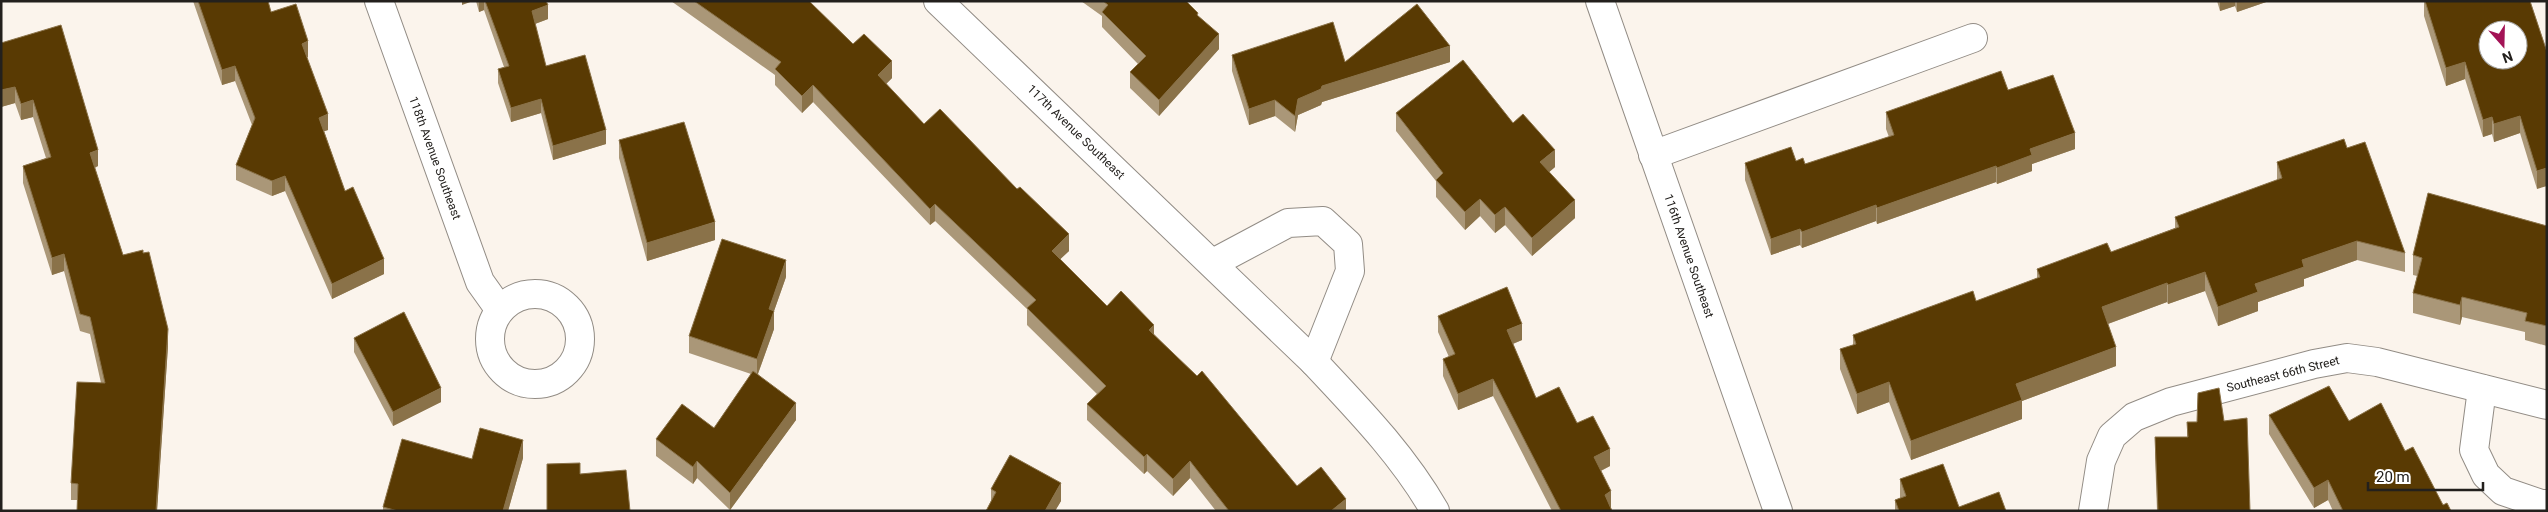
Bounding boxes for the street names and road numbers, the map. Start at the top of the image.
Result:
street label: 117th Avenue Southeast [1024,82,1128,182]
street label: 118th Avenue Southeast [406,94,464,222]
street label: 116th Avenue Southeast [1661,192,1717,320]
street label: Southeast 66th Street [2225,353,2341,395]

